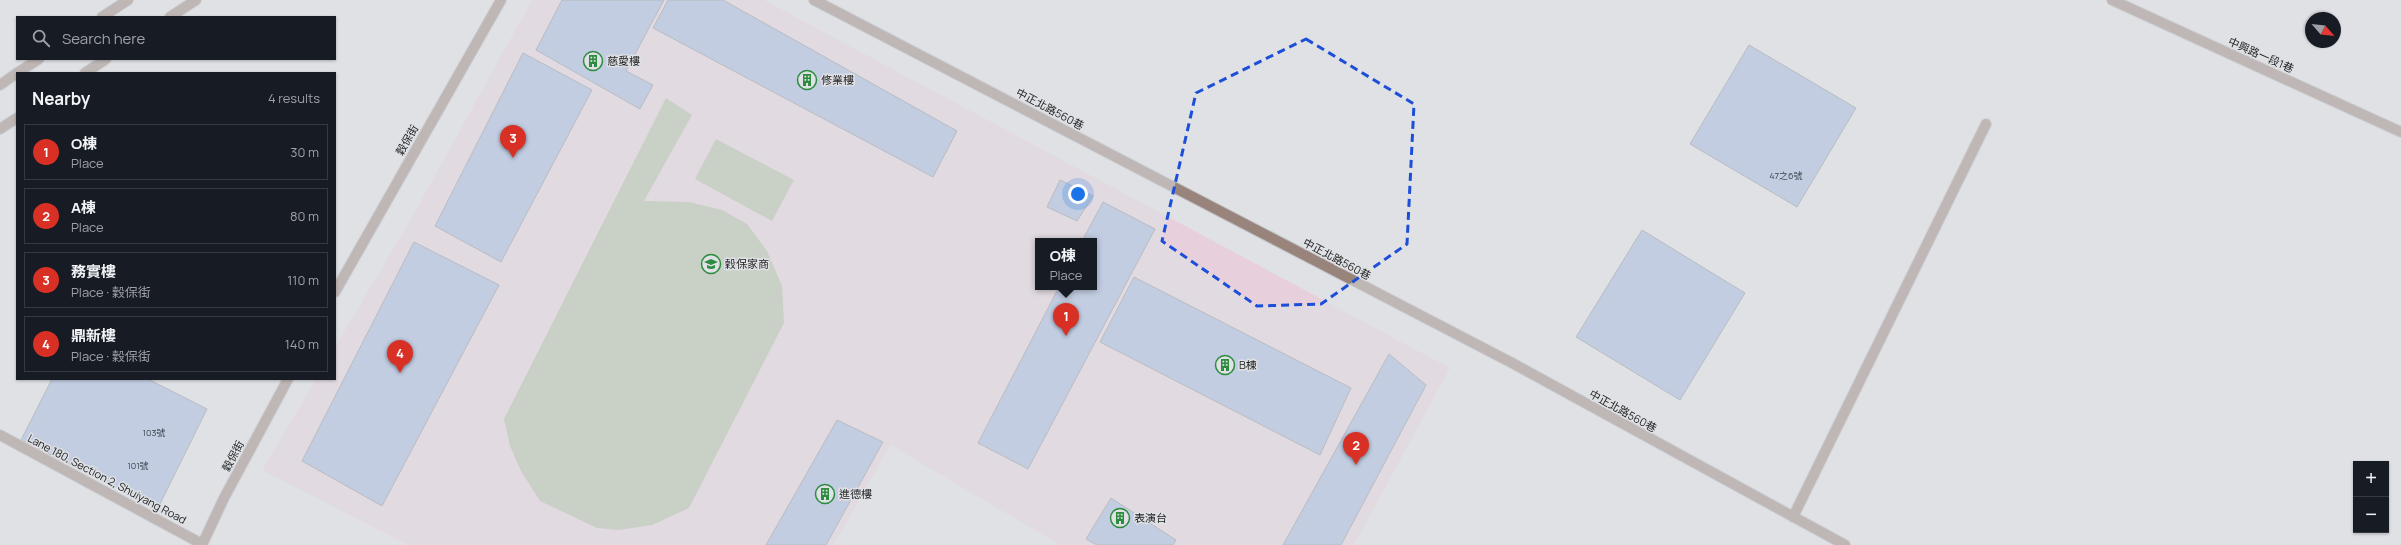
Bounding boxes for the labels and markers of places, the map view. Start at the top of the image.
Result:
building icon: 慈愛樓 [582,50,604,72]
place label: 慈愛樓 [607,53,640,68]
building icon: 修業樓 [796,69,818,91]
place label: 修業樓 [821,72,854,87]
pin: 3 [500,125,526,158]
school or university icon: 穀保家商 [700,253,722,275]
place label: 穀保家商 [725,256,769,271]
pin: 1 [1053,303,1079,336]
pin: 4 [387,340,413,373]
building icon: B棟 [1214,354,1236,376]
place label: B棟 [1239,357,1257,372]
pin: 2 [1343,432,1369,465]
building icon: 進德樓 [814,483,836,505]
place label: 進德樓 [839,486,872,501]
building icon: 表演台 [1109,507,1131,529]
place label: 表演台 [1134,510,1167,525]

